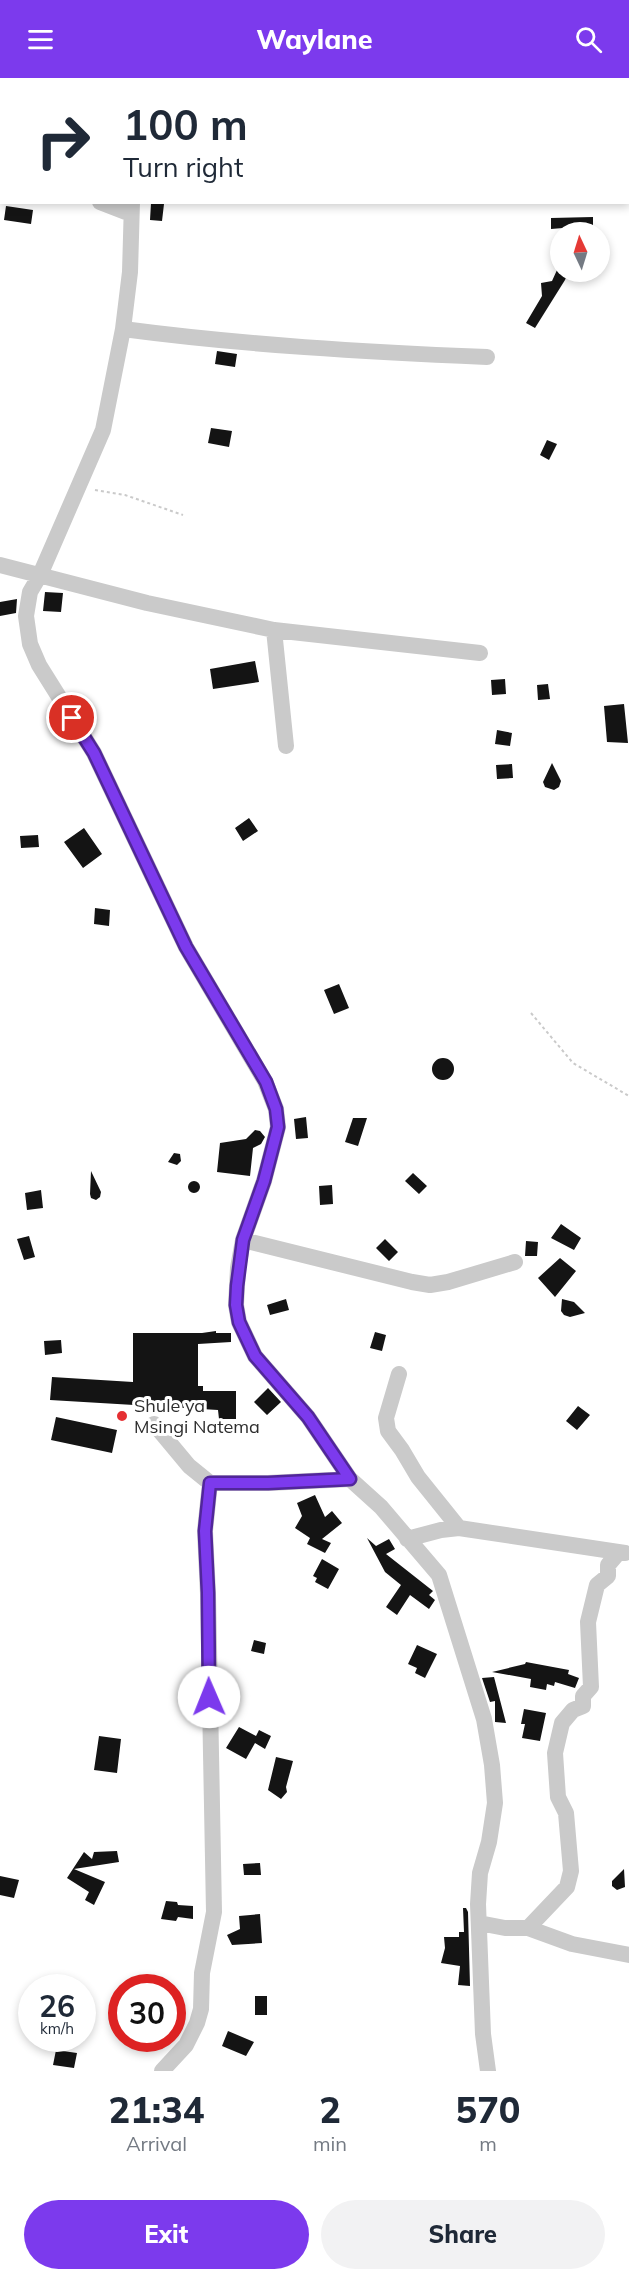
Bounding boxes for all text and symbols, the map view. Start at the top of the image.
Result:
text: Waylane [256,22,373,56]
icon: menu [24,23,57,56]
icon: search [572,23,605,56]
text: 100 m [123,98,248,151]
icon: right [24,102,102,180]
text: Turn right [123,150,243,184]
north arrow [550,222,610,282]
map controls [550,222,610,282]
pin [46,692,97,743]
icon: arrive [55,701,88,734]
place label: Shule ya Msingi Natema [134,1394,260,1438]
marker: Shule ya Msingi Natema [115,1409,129,1423]
position arrow [177,1665,241,1729]
speed limit sign: 30 [108,1974,186,2052]
text: 26 [39,1987,75,2025]
text: km/h [40,2019,74,2038]
text: 21:34 [109,2087,204,2132]
text: 2 [319,2087,341,2132]
text: 570 [456,2087,520,2132]
text: Arrival [126,2131,187,2156]
text: min [313,2131,347,2156]
text: m [479,2131,497,2156]
button: Exit [24,2200,309,2269]
button: Share [321,2200,605,2269]

